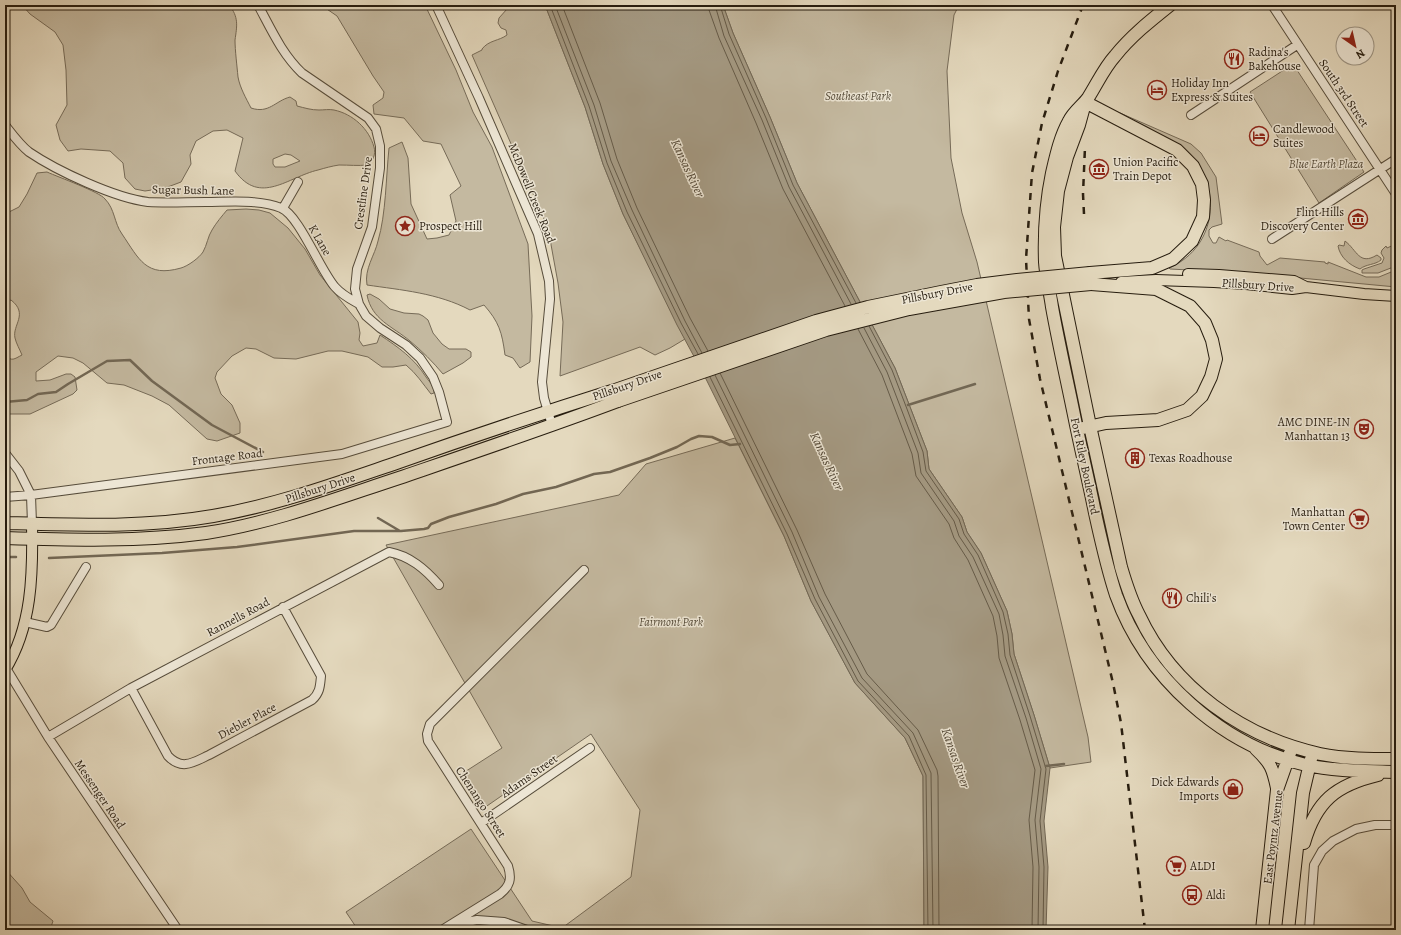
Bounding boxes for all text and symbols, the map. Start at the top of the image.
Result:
north arrow [1335,26,1375,66]
place label: Radina's Bakehouse [1248,44,1301,74]
text: N [1353,45,1368,62]
restaurant icon: Radina's Bakehouse [1223,48,1245,70]
street label: South 3rd Street [1315,56,1373,130]
place label: Holiday Inn Express & Suites [1171,75,1253,105]
hotel icon: Holiday Inn Express & Suites [1146,79,1168,101]
park label: Southeast Park [825,88,892,104]
place label: Candlewood Suites [1273,121,1335,151]
hotel icon: Candlewood Suites [1248,125,1270,147]
water label: Kansas River [667,136,709,200]
street label: McDowell Creek Road [505,141,560,246]
place label: Union Pacific Train Depot [1113,154,1178,184]
street label: Crestline Drive [350,155,376,231]
park label: Blue Earth Plaza [1289,156,1364,172]
museum icon: Union Pacific Train Depot [1088,158,1110,180]
street label: Sugar Bush Lane [152,181,234,199]
place label: Flint Hills Discovery Center [1260,204,1344,234]
museum icon: Flint Hills Discovery Center [1347,208,1369,230]
place icon: Prospect Hill [394,215,416,237]
place label: Prospect Hill [419,218,482,234]
street label: K Lane [305,221,335,259]
street label: Pillsbury Drive [1221,274,1295,296]
street label: Pillsbury Drive [900,278,974,308]
street label: Pillsbury Drive [590,366,664,404]
place label: AMC DINE-IN Manhattan 13 [1277,414,1350,444]
street label: Fort Riley Boulevard [1067,416,1103,516]
theatre icon: AMC DINE-IN Manhattan 13 [1353,418,1375,440]
water label: Kansas River [806,429,848,493]
street label: Frontage Road [191,445,264,469]
building icon: Texas Roadhouse [1124,447,1146,469]
place label: Texas Roadhouse [1149,450,1232,466]
street label: Pillsbury Drive [283,469,357,507]
place label: Manhattan Town Center [1283,504,1345,534]
supermarket icon: Manhattan Town Center [1348,508,1370,530]
restaurant icon: Chili's [1161,587,1183,609]
place label: Chili's [1186,590,1217,606]
street label: Rannells Road [204,593,273,640]
park label: Fairmont Park [639,614,704,630]
street label: Diebler Place [215,699,279,743]
water label: Kansas River [938,726,974,791]
street label: Adams Street [497,751,560,802]
street label: Messenger Road [71,756,129,832]
street label: Chenango Street [452,763,510,841]
place label: Dick Edwards Imports [1151,774,1219,804]
shop icon: Dick Edwards Imports [1222,778,1244,800]
street label: East Poyntz Avenue [1259,789,1287,885]
supermarket icon: ALDI [1165,855,1187,877]
place label: ALDI [1189,858,1216,874]
bus stop icon: Aldi [1181,884,1203,906]
place label: Aldi [1205,887,1226,903]

